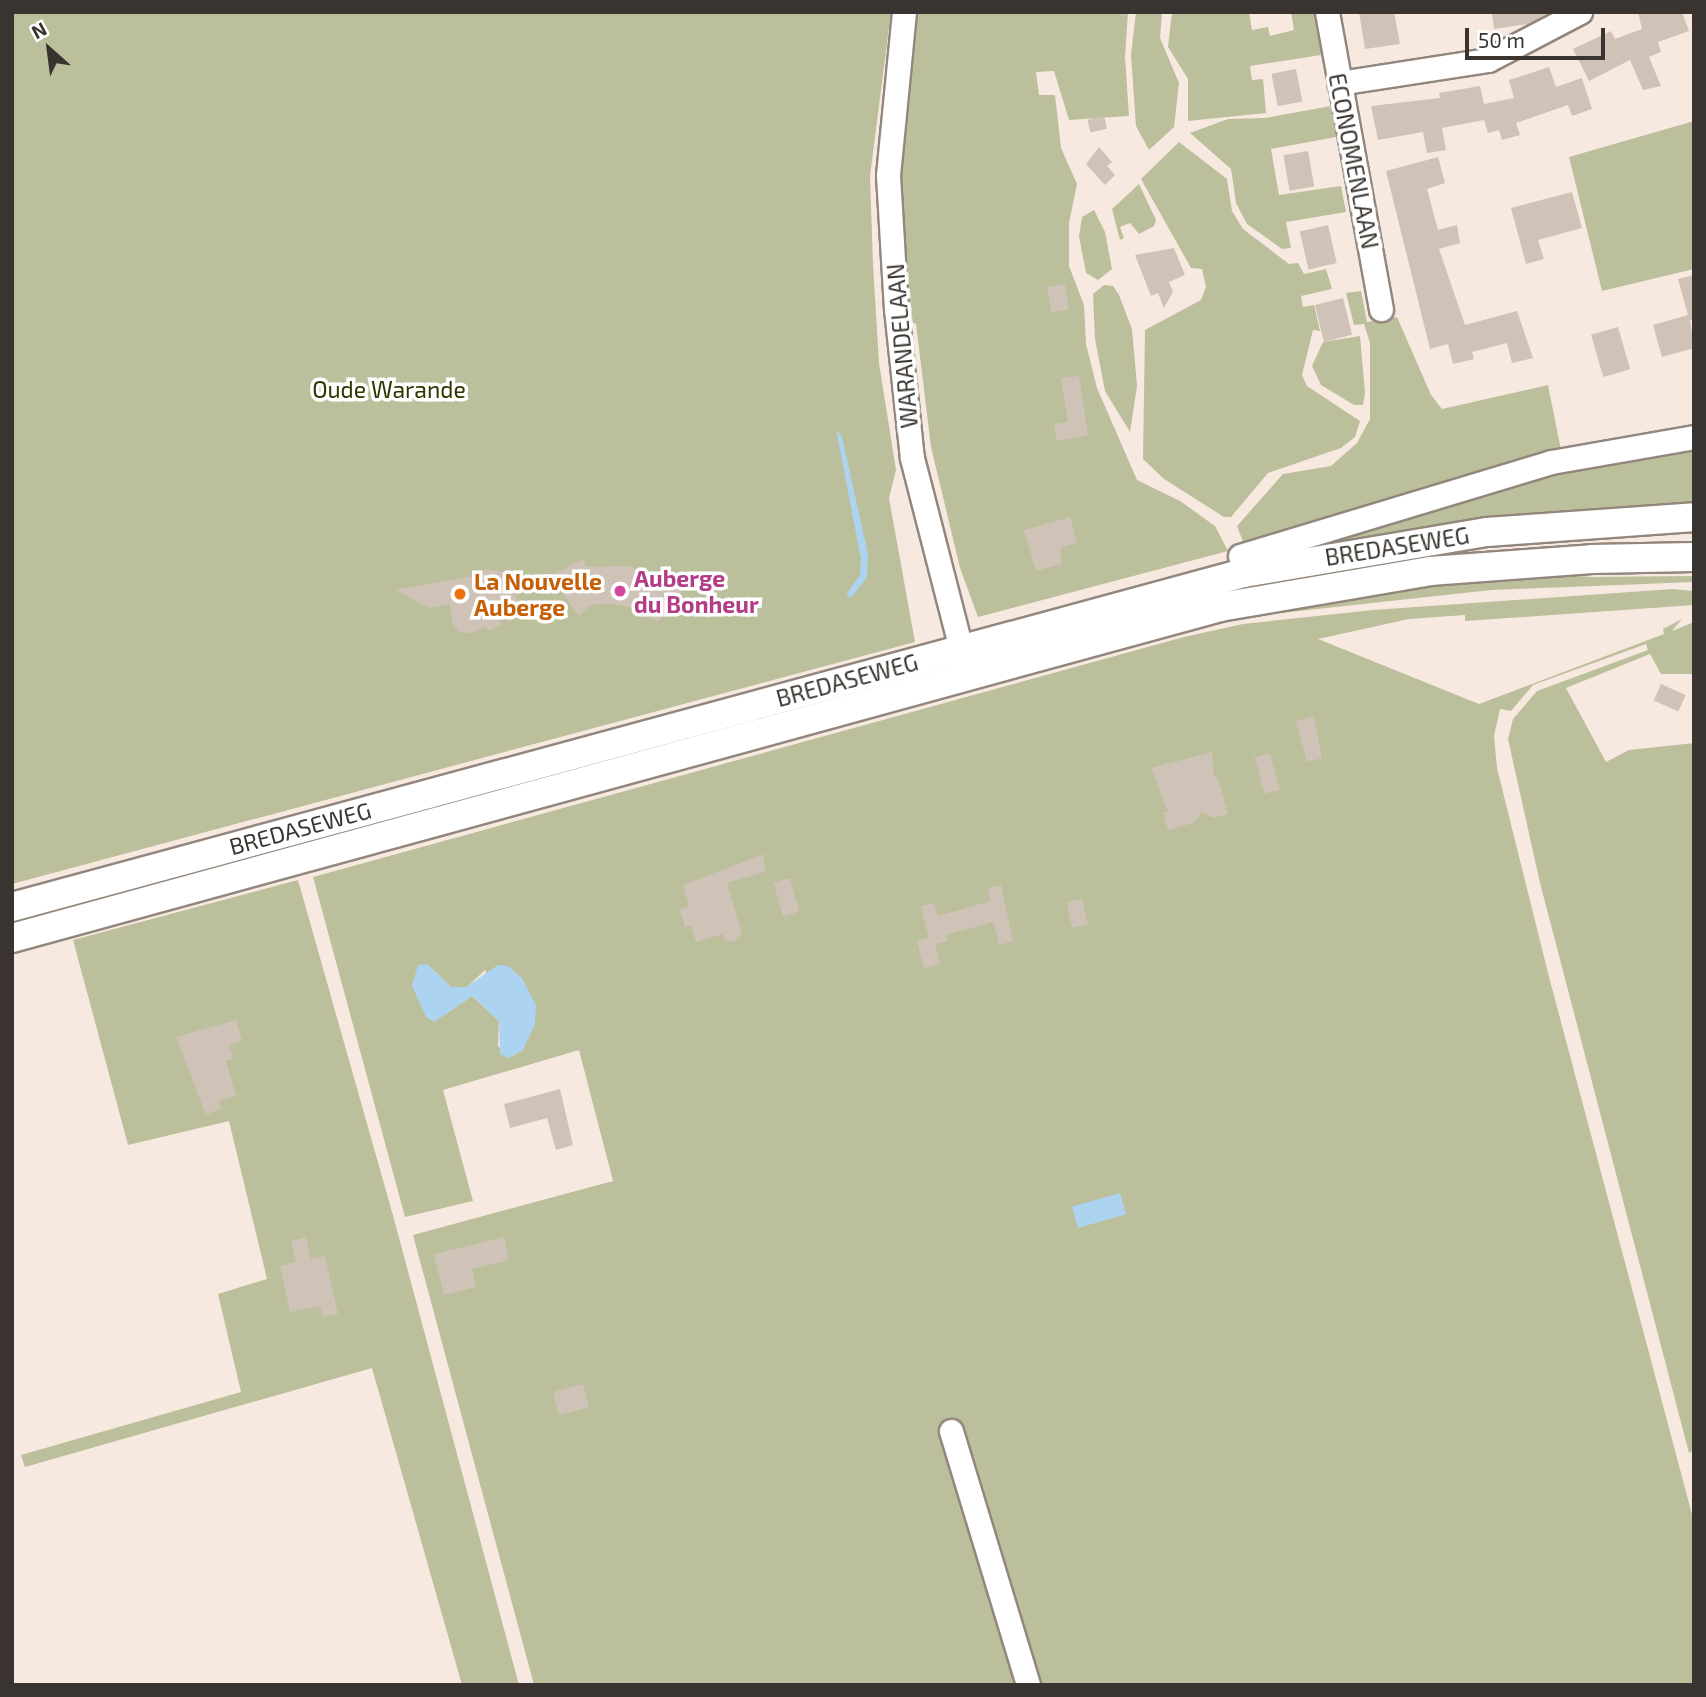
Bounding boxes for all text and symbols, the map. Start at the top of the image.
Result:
north arrow [14,14,84,84]
scale bar [1468,14,1608,58]
text: N [27,17,50,43]
text: 50 m [1478,27,1525,52]
street label: ECONOMENLAAN [1323,71,1385,251]
street label: WARANDELAAN [881,263,923,429]
park label: Oude Warande [312,375,466,403]
street label: BREDASEWEG [1323,521,1471,571]
place label: Auberge du Bonheur [634,564,759,618]
place label: La Nouvelle Auberge [474,567,602,621]
marker: Auberge du Bonheur [612,583,628,599]
marker: La Nouvelle Auberge [452,586,468,602]
street label: BREDASEWEG [773,648,921,712]
street label: BREDASEWEG [226,796,374,860]

